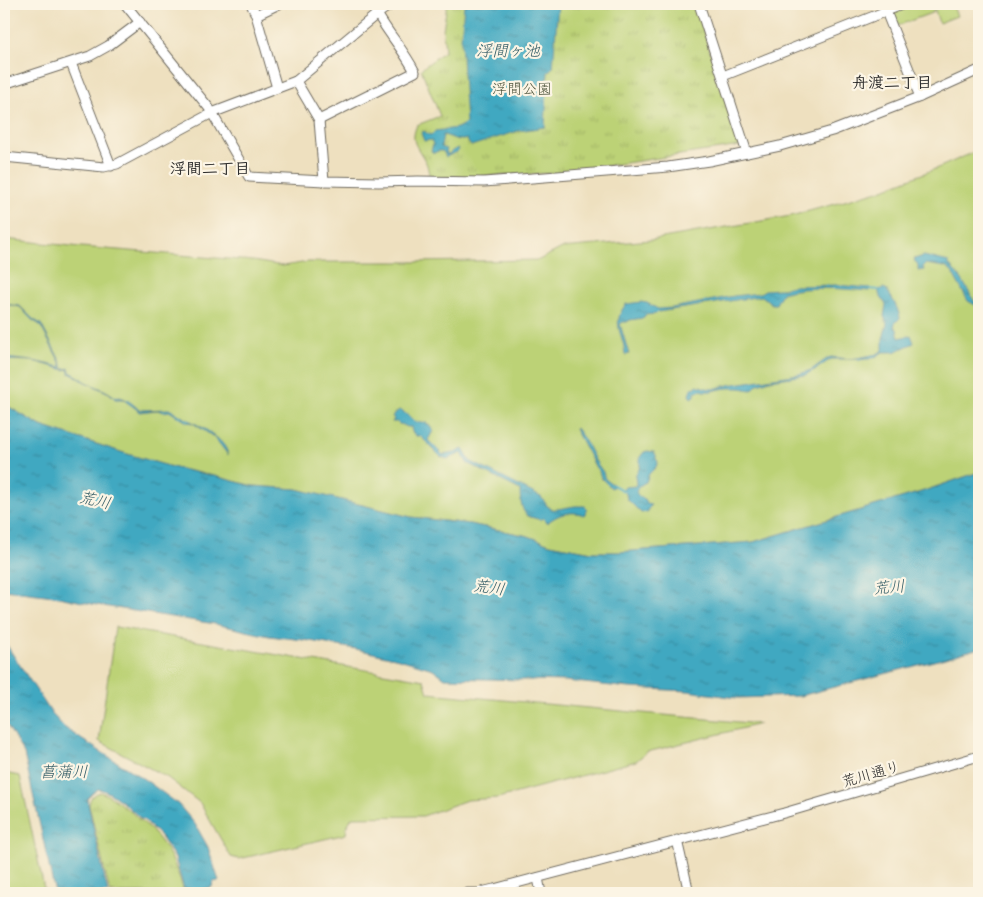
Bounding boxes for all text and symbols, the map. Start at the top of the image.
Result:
water label: 浮間ヶ池 [476,40,541,61]
district label: 舟渡二丁目 [852,72,932,93]
park label: 浮間公園 [492,79,552,99]
district label: 浮間二丁目 [170,158,250,179]
water label: 荒川 [77,486,113,514]
water label: 荒川 [472,574,506,600]
water label: 荒川 [872,575,906,599]
street label: 荒川通り [839,756,903,792]
water label: 菖蒲川 [40,761,88,782]

